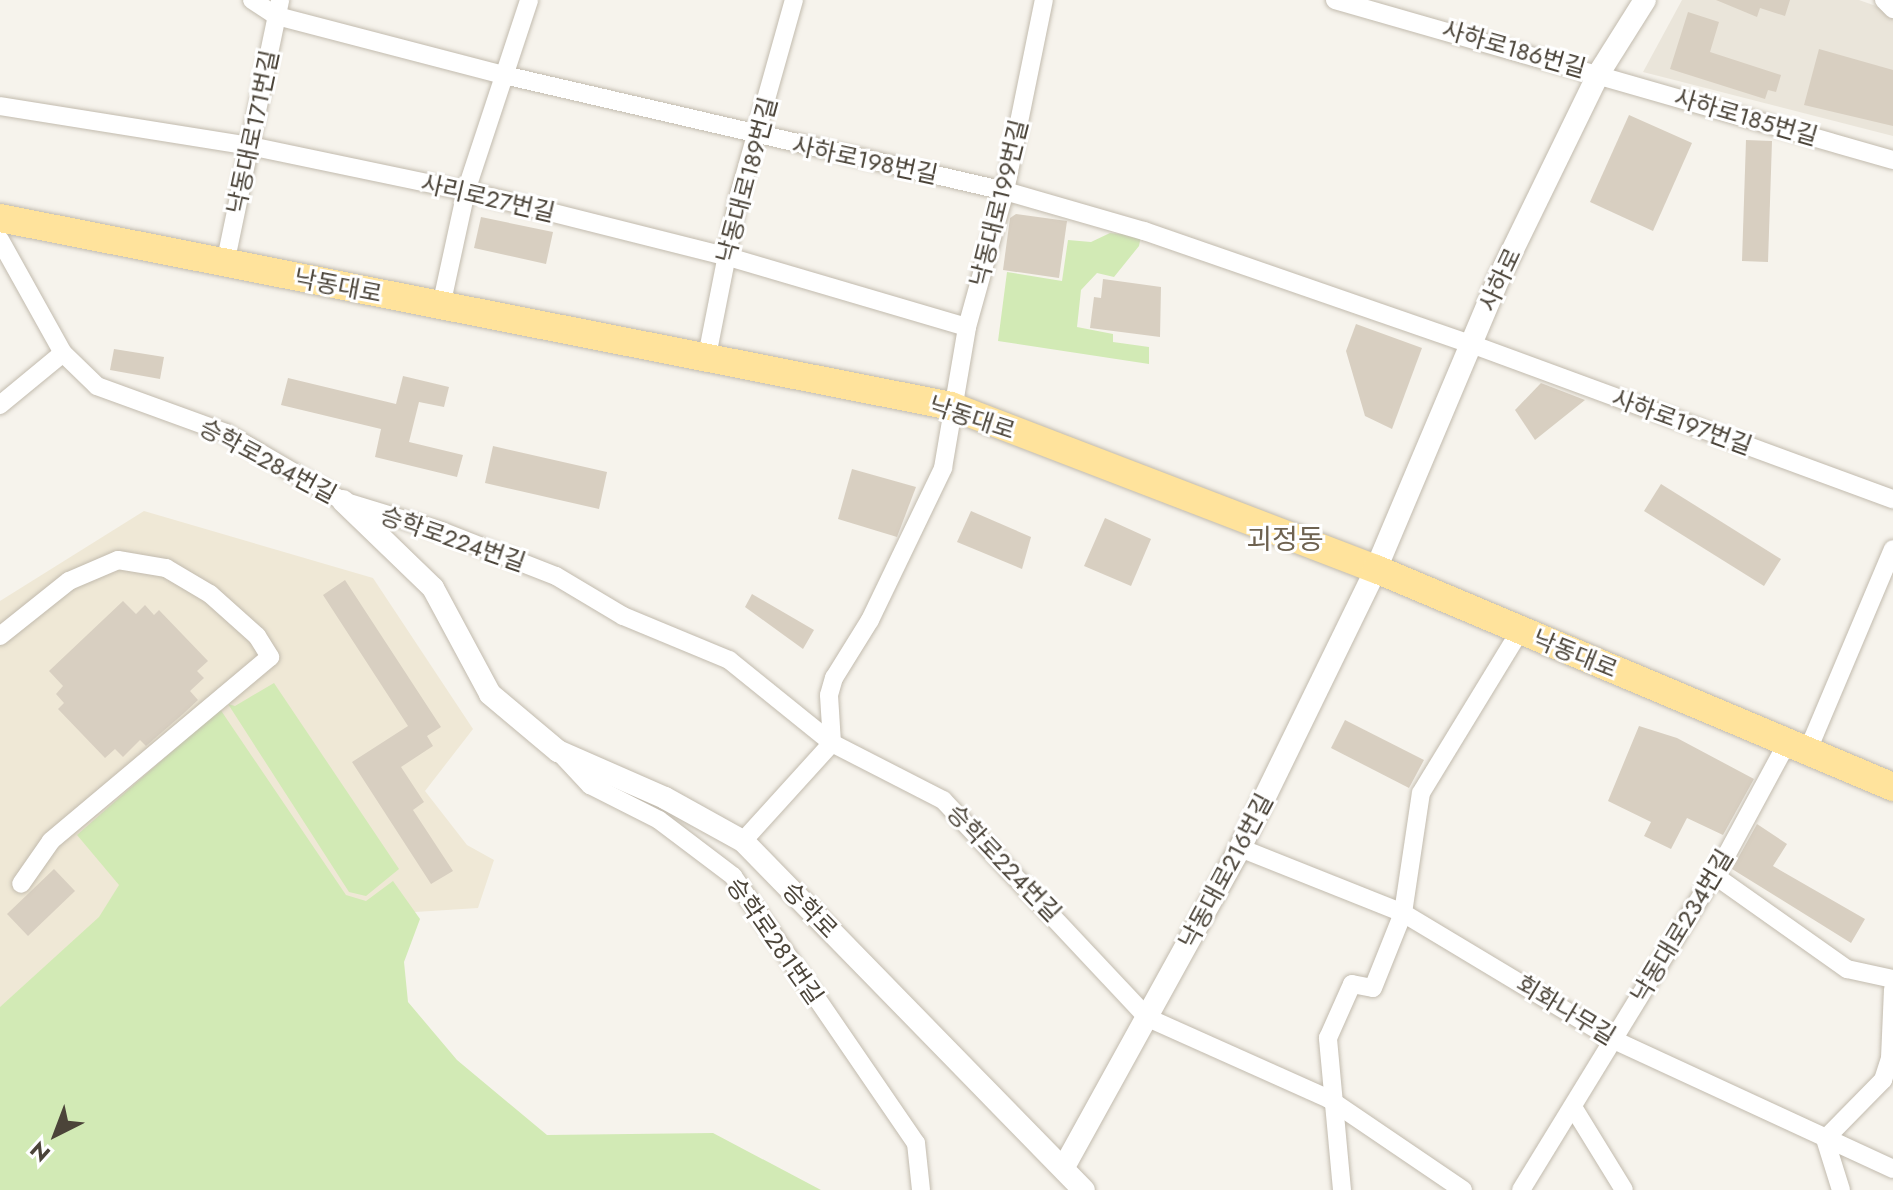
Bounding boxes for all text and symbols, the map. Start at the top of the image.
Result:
street label: 사하로186번길 [1439,15,1589,83]
street label: 낙동대로171번길 [222,47,284,217]
street label: 사하로185번길 [1671,83,1821,151]
street label: 낙동대로189번길 [711,94,783,266]
street label: 낙동대로199번길 [964,117,1034,289]
street label: 사하로198번길 [790,131,940,189]
street label: 사리로27번길 [418,169,558,227]
street label: 사하로 [1473,244,1527,316]
street label: 낙동대로 [292,263,384,309]
street label: 사하로197번길 [1608,383,1756,461]
street label: 낙동대로 [926,391,1018,445]
street label: 승학로284번길 [195,413,341,509]
street label: 승학로224번길 [377,501,529,577]
district label: 괴정동 [1246,523,1324,557]
street label: 낙동대로 [1529,624,1621,684]
street label: 낙동대로216번길 [1173,789,1279,953]
street label: 승학로224번길 [941,798,1067,928]
street label: 낙동대로234번길 [1625,844,1739,1008]
street label: 승학로281번길 [721,872,829,1010]
street label: 승학로 [777,876,843,944]
street label: 회화나무길 [1511,969,1621,1051]
north arrow [16,1094,96,1174]
text: N [23,1134,57,1170]

